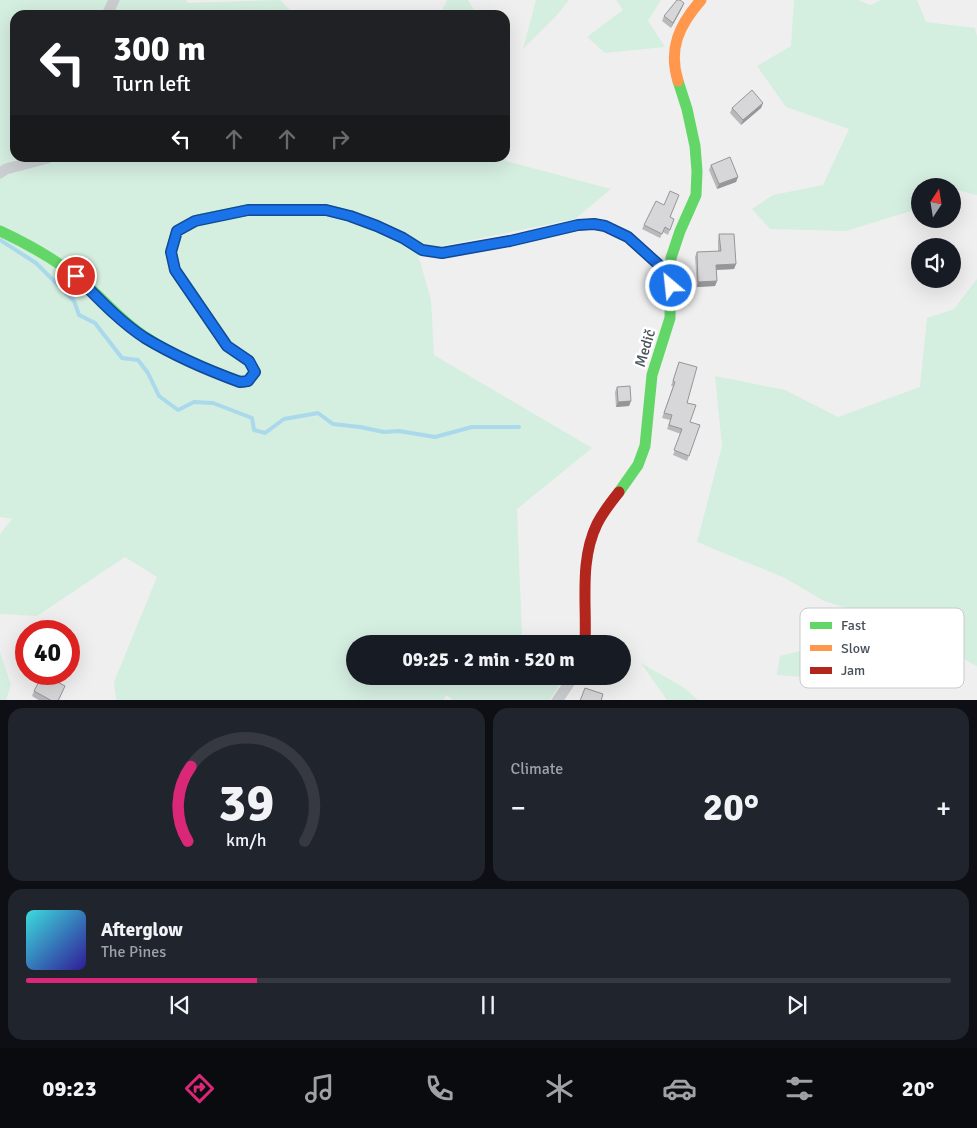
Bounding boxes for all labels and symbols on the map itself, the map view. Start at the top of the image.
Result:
north arrow [911,178,961,228]
pin [55,255,97,297]
position arrow [644,259,696,311]
street label: Medič [631,327,659,369]
legend [800,608,964,688]
text: Fast [841,617,866,634]
speed limit sign: 40 [15,620,80,685]
text: Slow [841,640,870,657]
text: Jam [841,662,865,679]

